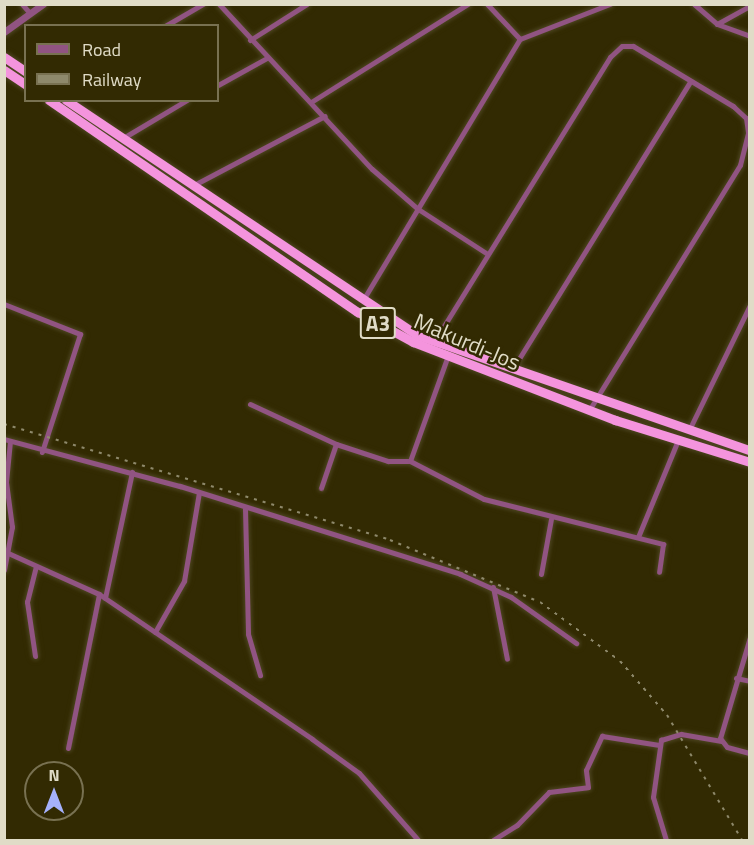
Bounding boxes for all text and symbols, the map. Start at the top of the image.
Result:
legend [24,24,219,102]
text: Road [82,36,121,63]
text: Railway [82,66,141,93]
road number: A3 [358,305,398,341]
street label: Makurdi-Jos [410,308,524,376]
north arrow [24,761,84,821]
text: N [48,763,60,787]

